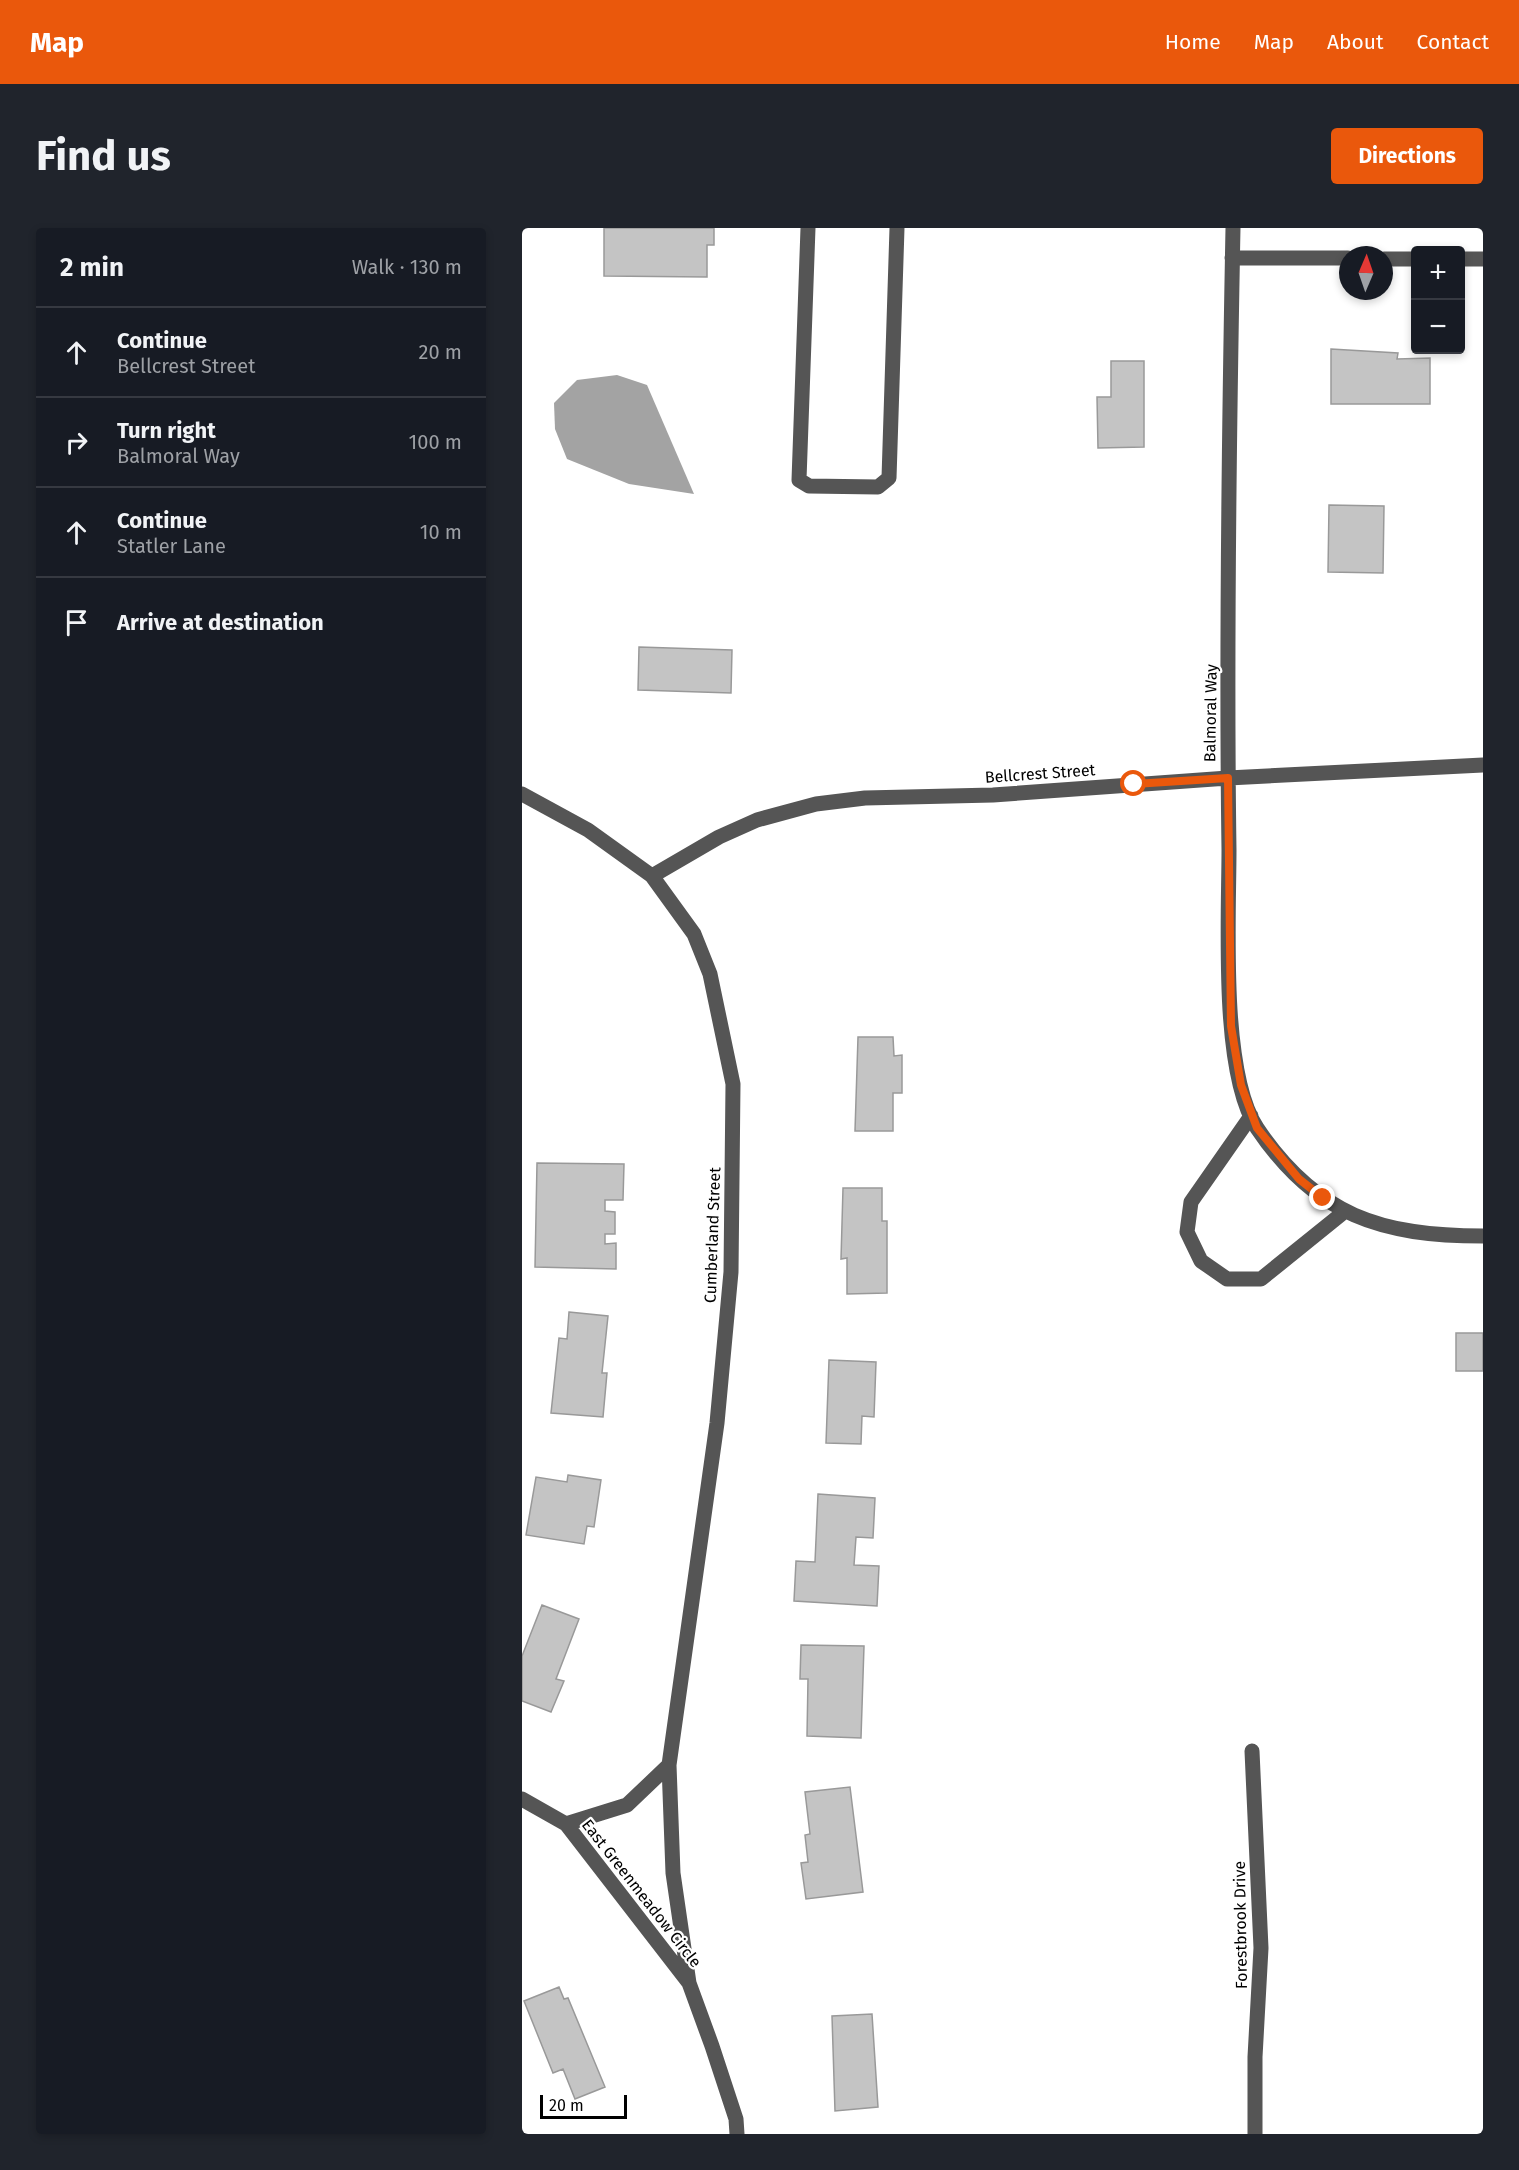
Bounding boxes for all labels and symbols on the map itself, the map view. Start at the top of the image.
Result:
north arrow [1339,246,1393,300]
street label: Balmoral Way [1200,664,1221,762]
street label: Bellcrest Street [984,760,1096,787]
route start [1120,770,1146,796]
street label: Cumberland Street [701,1167,724,1303]
route end [1309,1184,1335,1210]
street label: East Greenmeadow Circle [578,1815,705,1971]
street label: Forestbrook Drive [1230,1861,1251,1989]
scale bar [540,2092,627,2120]

